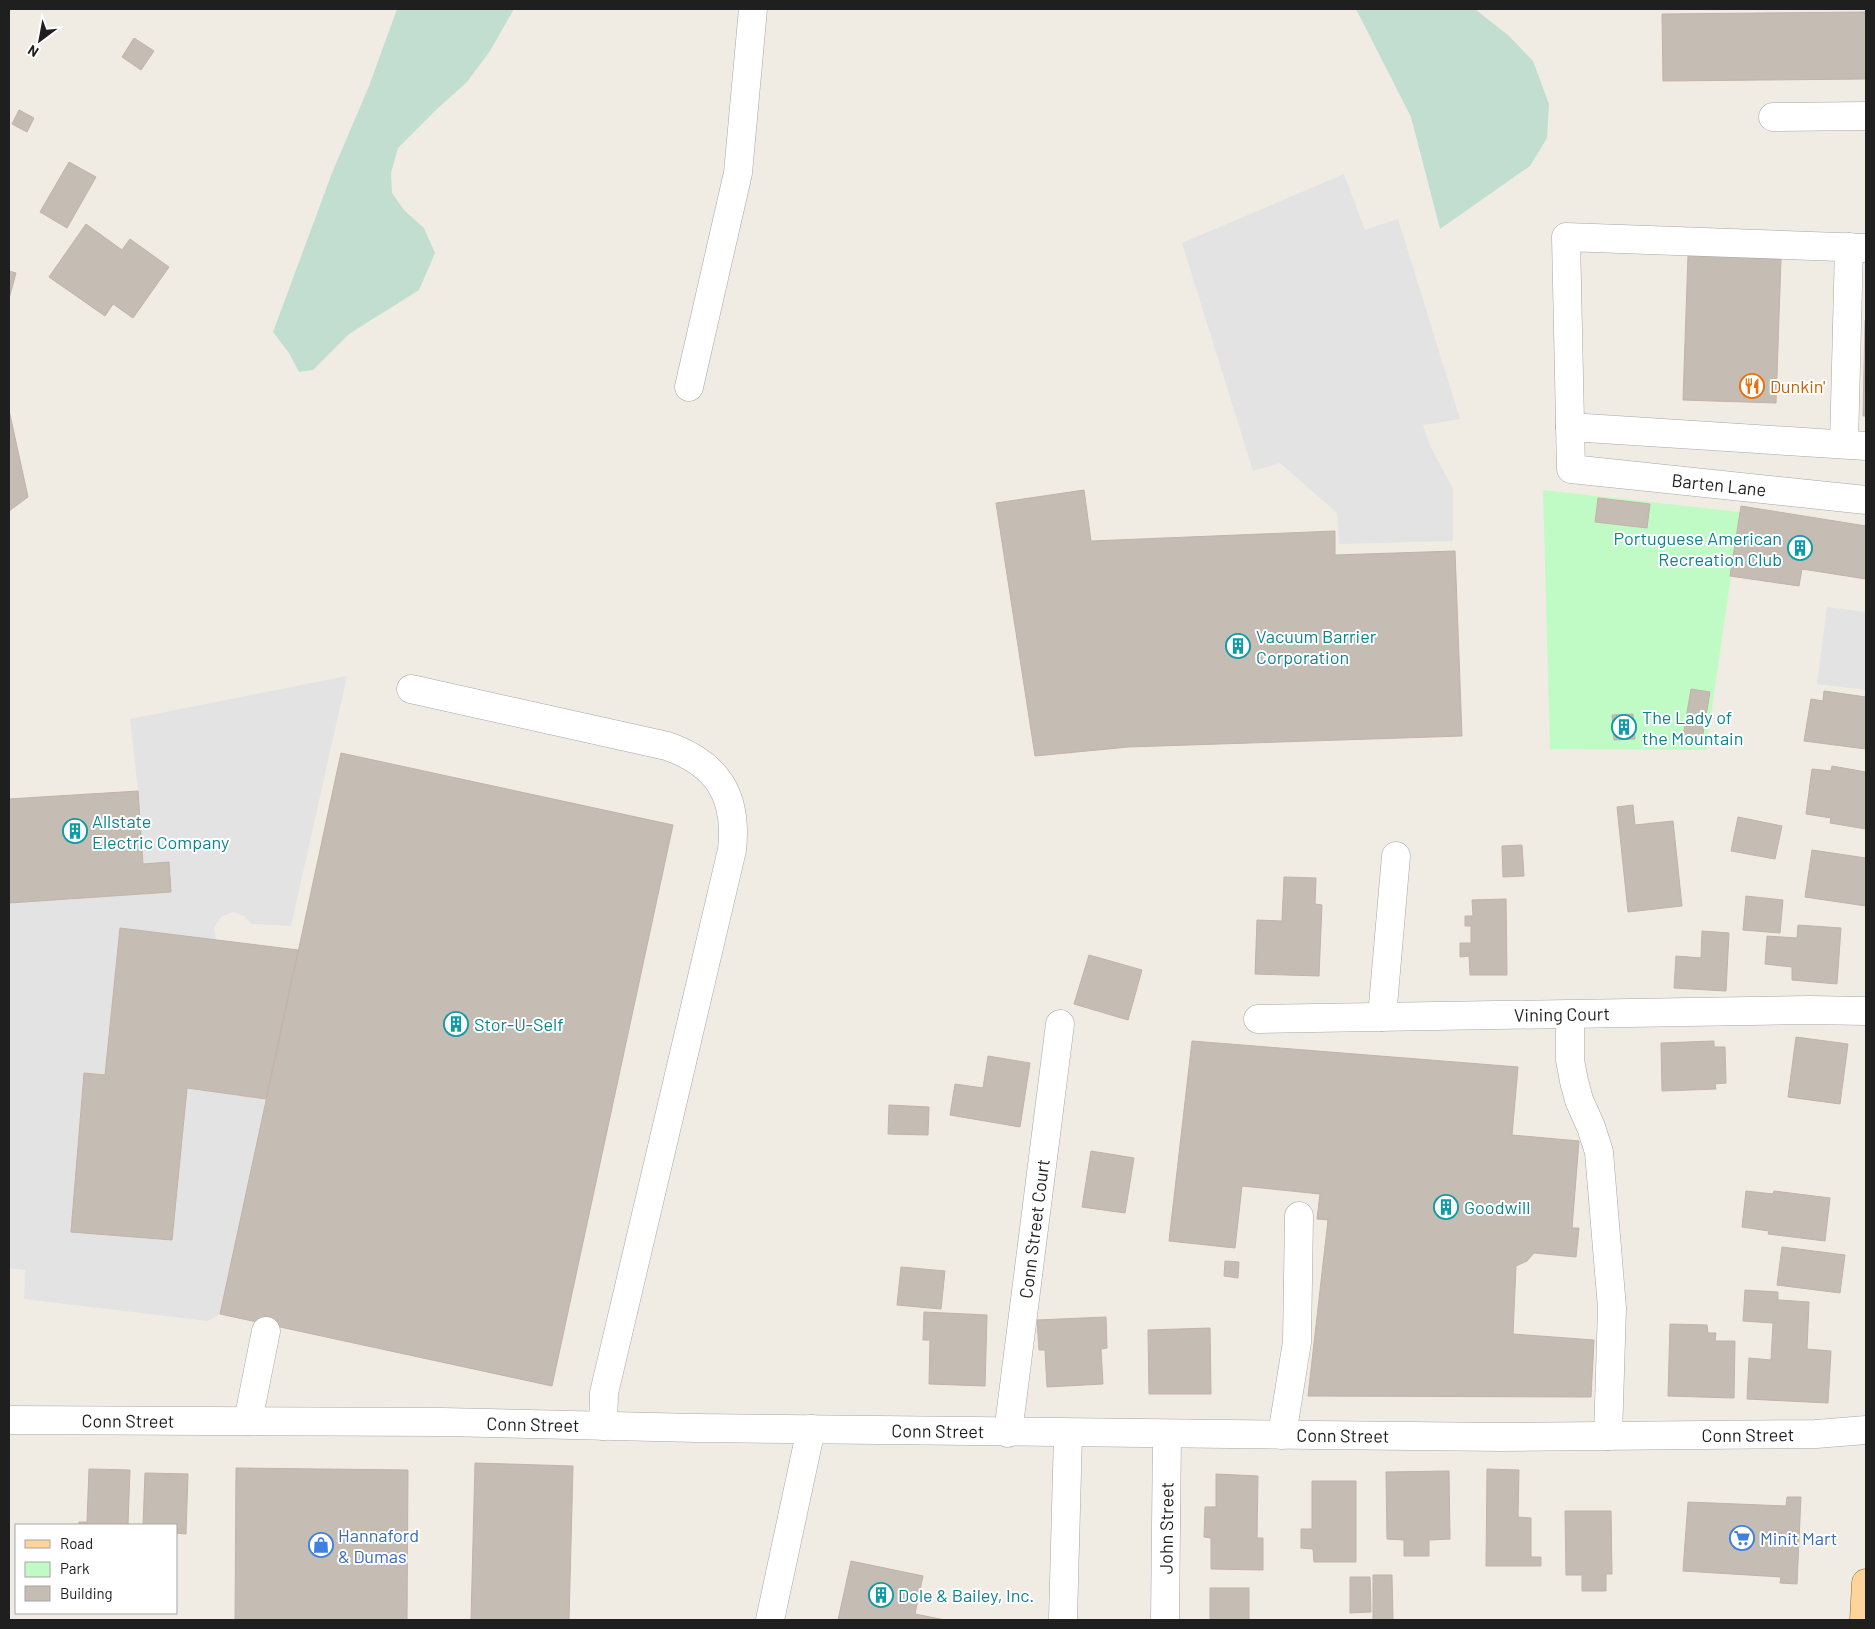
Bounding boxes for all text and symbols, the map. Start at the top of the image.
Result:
north arrow [15,15,65,65]
text: N [24,42,41,61]
restaurant icon: Dunkin' [1739,373,1765,399]
place label: Dunkin' [1770,375,1825,397]
street label: Barten Lane [1671,469,1767,500]
place label: Portuguese American Recreation Club [1614,527,1782,570]
building icon: Portuguese American Recreation Club [1787,535,1813,561]
place label: Vacuum Barrier Corporation [1256,625,1377,668]
building icon: Vacuum Barrier Corporation [1225,633,1251,659]
place label: The Lady of the Mountain [1642,706,1743,749]
building icon: The Lady of the Mountain [1611,714,1637,740]
place label: Allstate Electric Company [92,810,229,853]
building icon: Allstate Electric Company [62,818,88,844]
street label: Vining Court [1514,1002,1610,1026]
building icon: Stor-U-Self [443,1011,469,1037]
place label: Stor-U-Self [474,1013,564,1035]
street label: Conn Street Court [1014,1158,1054,1300]
building icon: Goodwill [1433,1194,1459,1220]
place label: Goodwill [1464,1196,1530,1218]
street label: Conn Street [81,1409,175,1432]
street label: Conn Street [486,1412,580,1436]
street label: Conn Street [891,1419,984,1442]
street label: Conn Street [1701,1423,1794,1446]
street label: Conn Street [1296,1424,1389,1447]
street label: John Street [1154,1482,1177,1574]
legend [15,1524,178,1614]
place label: Hannaford & Dumas [338,1524,419,1567]
supermarket icon: Minit Mart [1729,1525,1755,1551]
place label: Minit Mart [1760,1527,1837,1549]
shop icon: Hannaford & Dumas [308,1532,334,1558]
text: Road [60,1534,93,1552]
text: Park [60,1559,90,1577]
building icon: Dole & Bailey, Inc. [868,1582,894,1608]
text: Building [60,1584,113,1602]
place label: Dole & Bailey, Inc. [898,1584,1034,1606]

